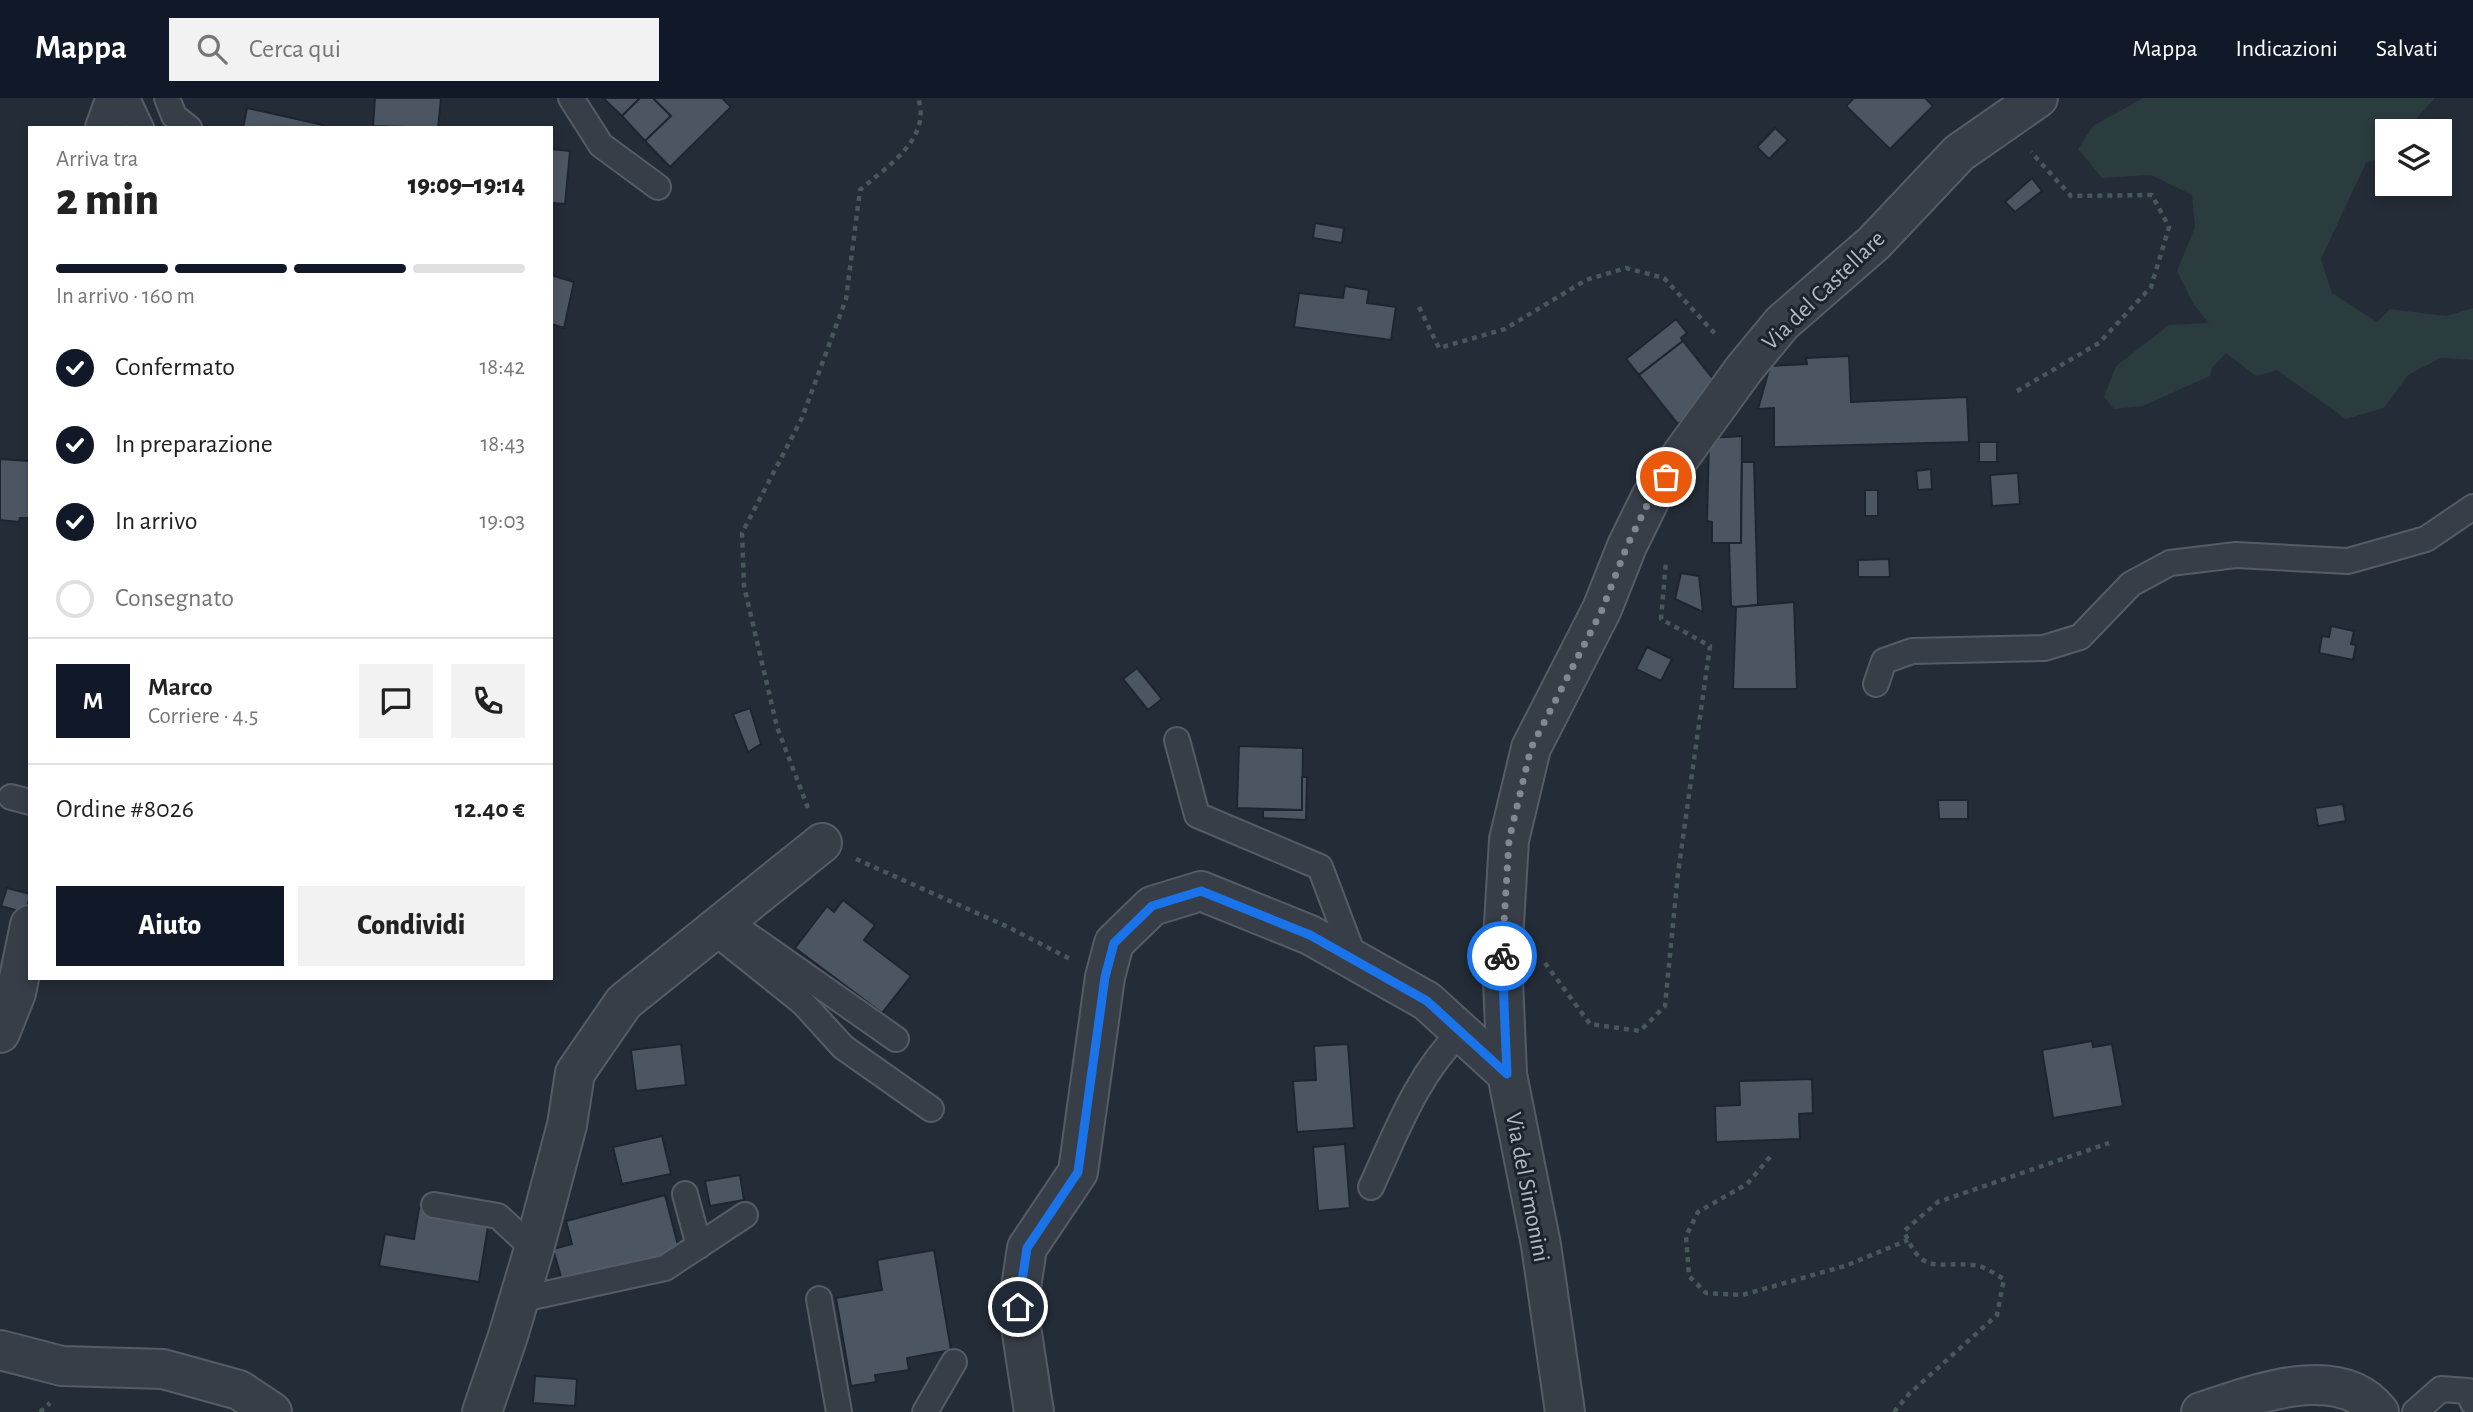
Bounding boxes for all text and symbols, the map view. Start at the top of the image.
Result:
search box [169,18,659,81]
icon: search [193,30,231,68]
text: Mappa [35,32,127,65]
text: Cerca qui [249,36,341,62]
text: Mappa [2132,37,2197,61]
text: Indicazioni [2235,37,2338,61]
text: Salvati [2376,37,2438,61]
map controls [2375,119,2452,196]
button: layers [2375,119,2452,196]
text: Arriva tra [56,148,138,171]
text: 19:09–19:14 [408,172,525,198]
text: 2 min [56,177,159,223]
street label: Via del Castellare [1758,226,1890,355]
text: In arrivo · 160 m [56,285,195,308]
icon: check [56,349,94,387]
text: Confermato [115,354,235,380]
text: 18:42 [479,356,525,379]
icon: check [56,426,94,464]
text: In preparazione [115,431,273,457]
text: 18:43 [480,433,525,456]
pin [1636,447,1696,507]
icon: bag [1647,458,1685,496]
icon: check [56,503,94,541]
text: In arrivo [115,508,198,534]
text: 19:03 [479,510,525,533]
text: Consegnato [115,585,234,611]
button: chat [359,664,433,738]
button: phone [451,664,525,738]
text: Marco [148,674,213,700]
text: M [83,688,103,714]
text: Corriere · 4.5 [148,705,258,728]
text: Ordine #8026 [56,796,194,822]
text: 12.40 € [455,796,525,822]
button: Aiuto [56,886,284,966]
button: Condividi [298,886,525,966]
courier [1467,921,1537,991]
icon: bike [1483,937,1521,975]
street label: Via del Simonini [1501,1110,1553,1264]
pin [988,1277,1048,1337]
icon: home [999,1288,1037,1326]

